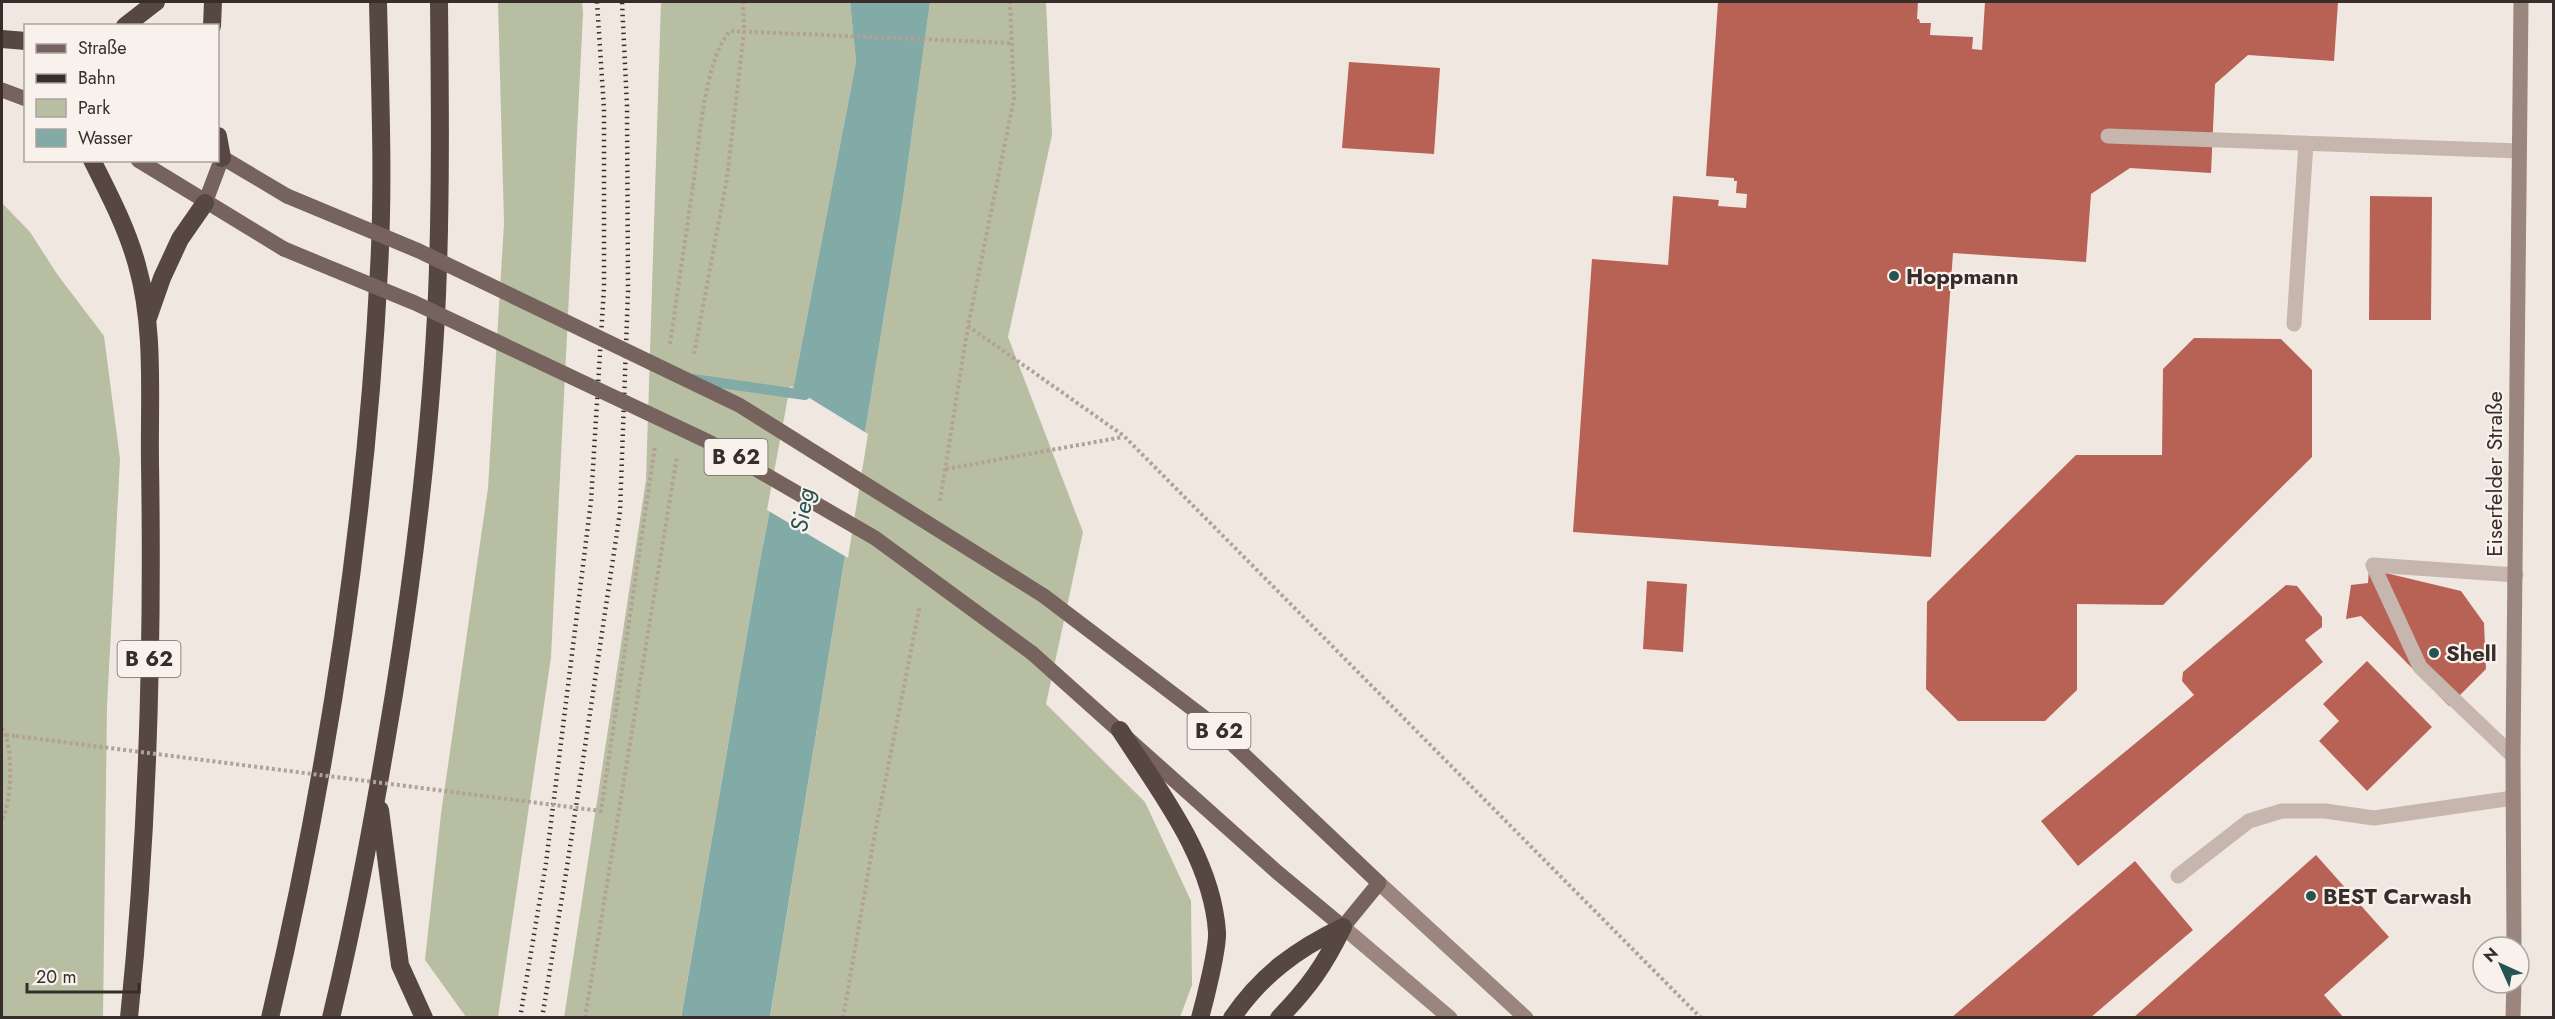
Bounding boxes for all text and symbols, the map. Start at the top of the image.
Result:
legend [24,24,219,162]
text: Straße [78,35,126,61]
text: Bahn [78,65,116,91]
text: Park [78,95,110,121]
text: Wasser [78,125,133,151]
place label: Hoppmann [1906,260,2019,292]
marker: Hoppmann [1887,269,1901,283]
street label: Eiserfelder Straße [2478,391,2510,557]
road number: B 62 [704,439,768,475]
water label: Sieg [781,485,823,535]
place label: Shell [2446,637,2497,669]
road number: B 62 [118,641,180,677]
marker: Shell [2427,646,2441,660]
road number: B 62 [1188,713,1250,749]
place label: BEST Carwash [2323,880,2472,912]
marker: BEST Carwash [2304,889,2318,903]
north arrow [2471,935,2531,995]
text: N [2478,942,2503,967]
scale bar [27,956,140,994]
text: 20 m [36,964,76,990]

